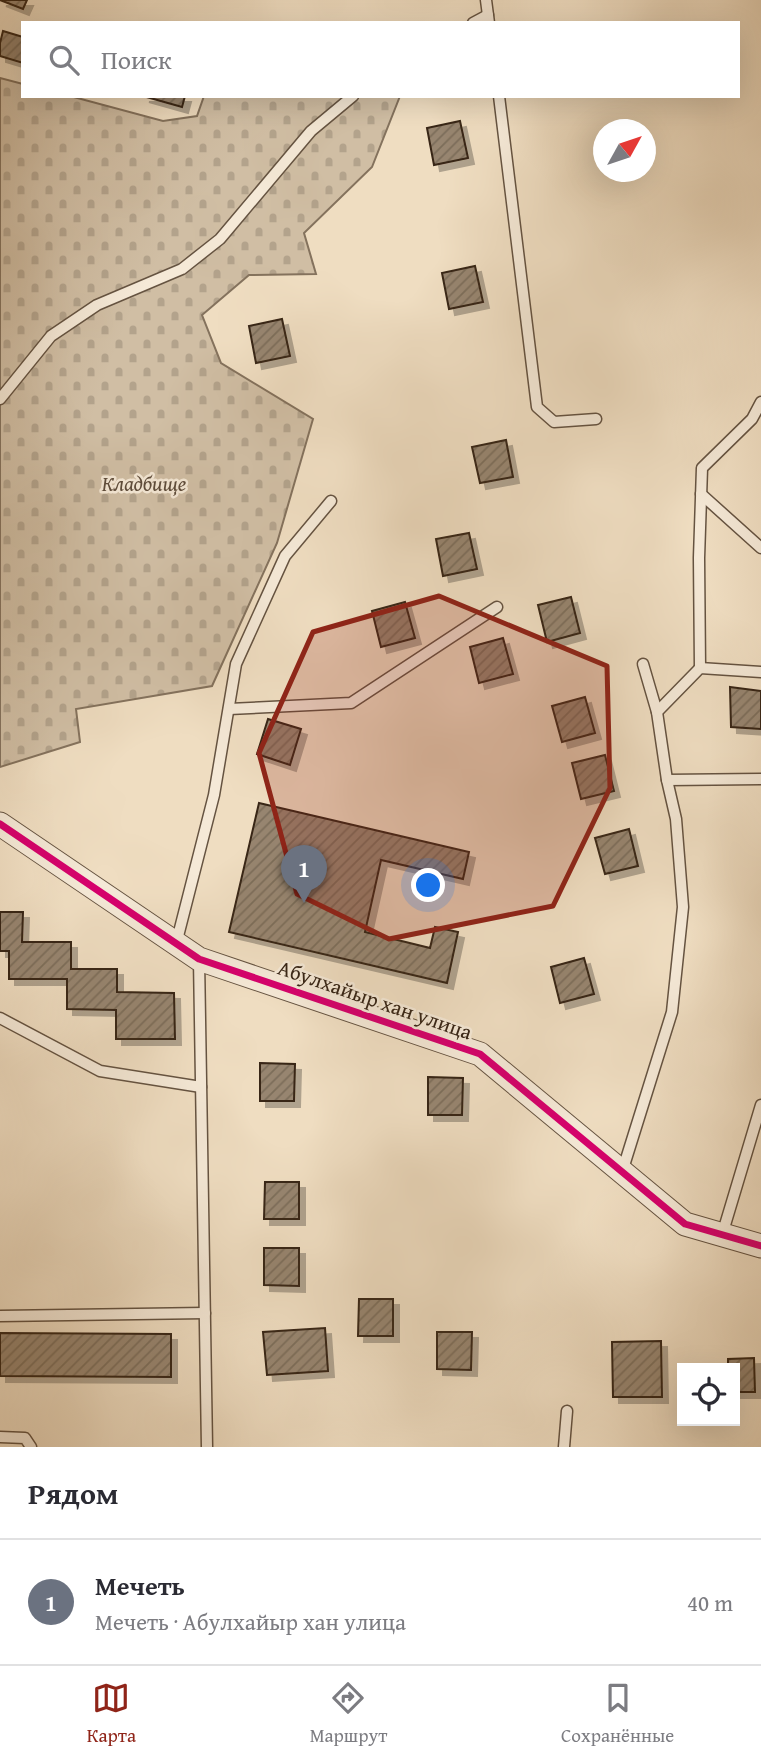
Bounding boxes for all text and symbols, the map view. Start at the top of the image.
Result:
search box [21,21,740,98]
text: Поиск [101,40,172,79]
icon: search [45,41,83,79]
north arrow [593,119,656,182]
park label: Кладбище [102,468,186,499]
pin: 1 [281,845,327,903]
your location [411,868,445,902]
street label: Абулхайыр хан улица [274,952,477,1047]
map controls [677,1363,740,1426]
button: locate [677,1363,740,1426]
text: Рядом [28,1471,119,1515]
text: Мечеть [95,1566,185,1605]
text: 1 [45,1586,57,1619]
text: 40 m [687,1586,733,1619]
text: Мечеть · Абулхайыр хан улица [95,1605,406,1638]
tab: Карта [87,1679,136,1749]
tab: Маршрут [310,1679,387,1749]
tab: Сохранённые [561,1679,674,1749]

